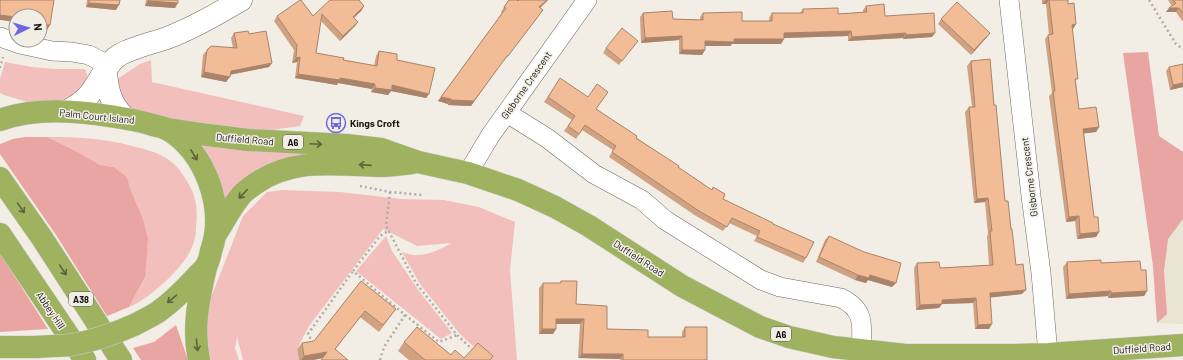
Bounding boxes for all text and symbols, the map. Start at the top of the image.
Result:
north arrow [8,8,48,48]
text: N [32,23,45,31]
street label: Gisborne Crescent [498,49,554,121]
street label: Palm Court Island [59,106,135,126]
bus stop icon: Kings Croft [325,112,347,134]
place label: Kings Croft [350,117,400,129]
street label: Duffield Road [216,130,274,148]
road number: A6 [283,135,303,149]
street label: Gisborne Crescent [1018,136,1040,217]
one-way arrow [309,140,322,147]
one-way arrow [191,149,199,161]
one-way arrow [359,162,372,169]
one-way arrow [238,189,248,199]
one-way arrow [17,202,25,213]
street label: Duffield Road [611,237,667,279]
one-way arrow [59,264,67,275]
street label: Abbey Hill [34,289,68,331]
road number: A38 [69,292,93,306]
one-way arrow [167,295,178,304]
road number: A6 [771,327,791,341]
one-way arrow [193,338,201,351]
street label: Duffield Road [1113,340,1171,356]

